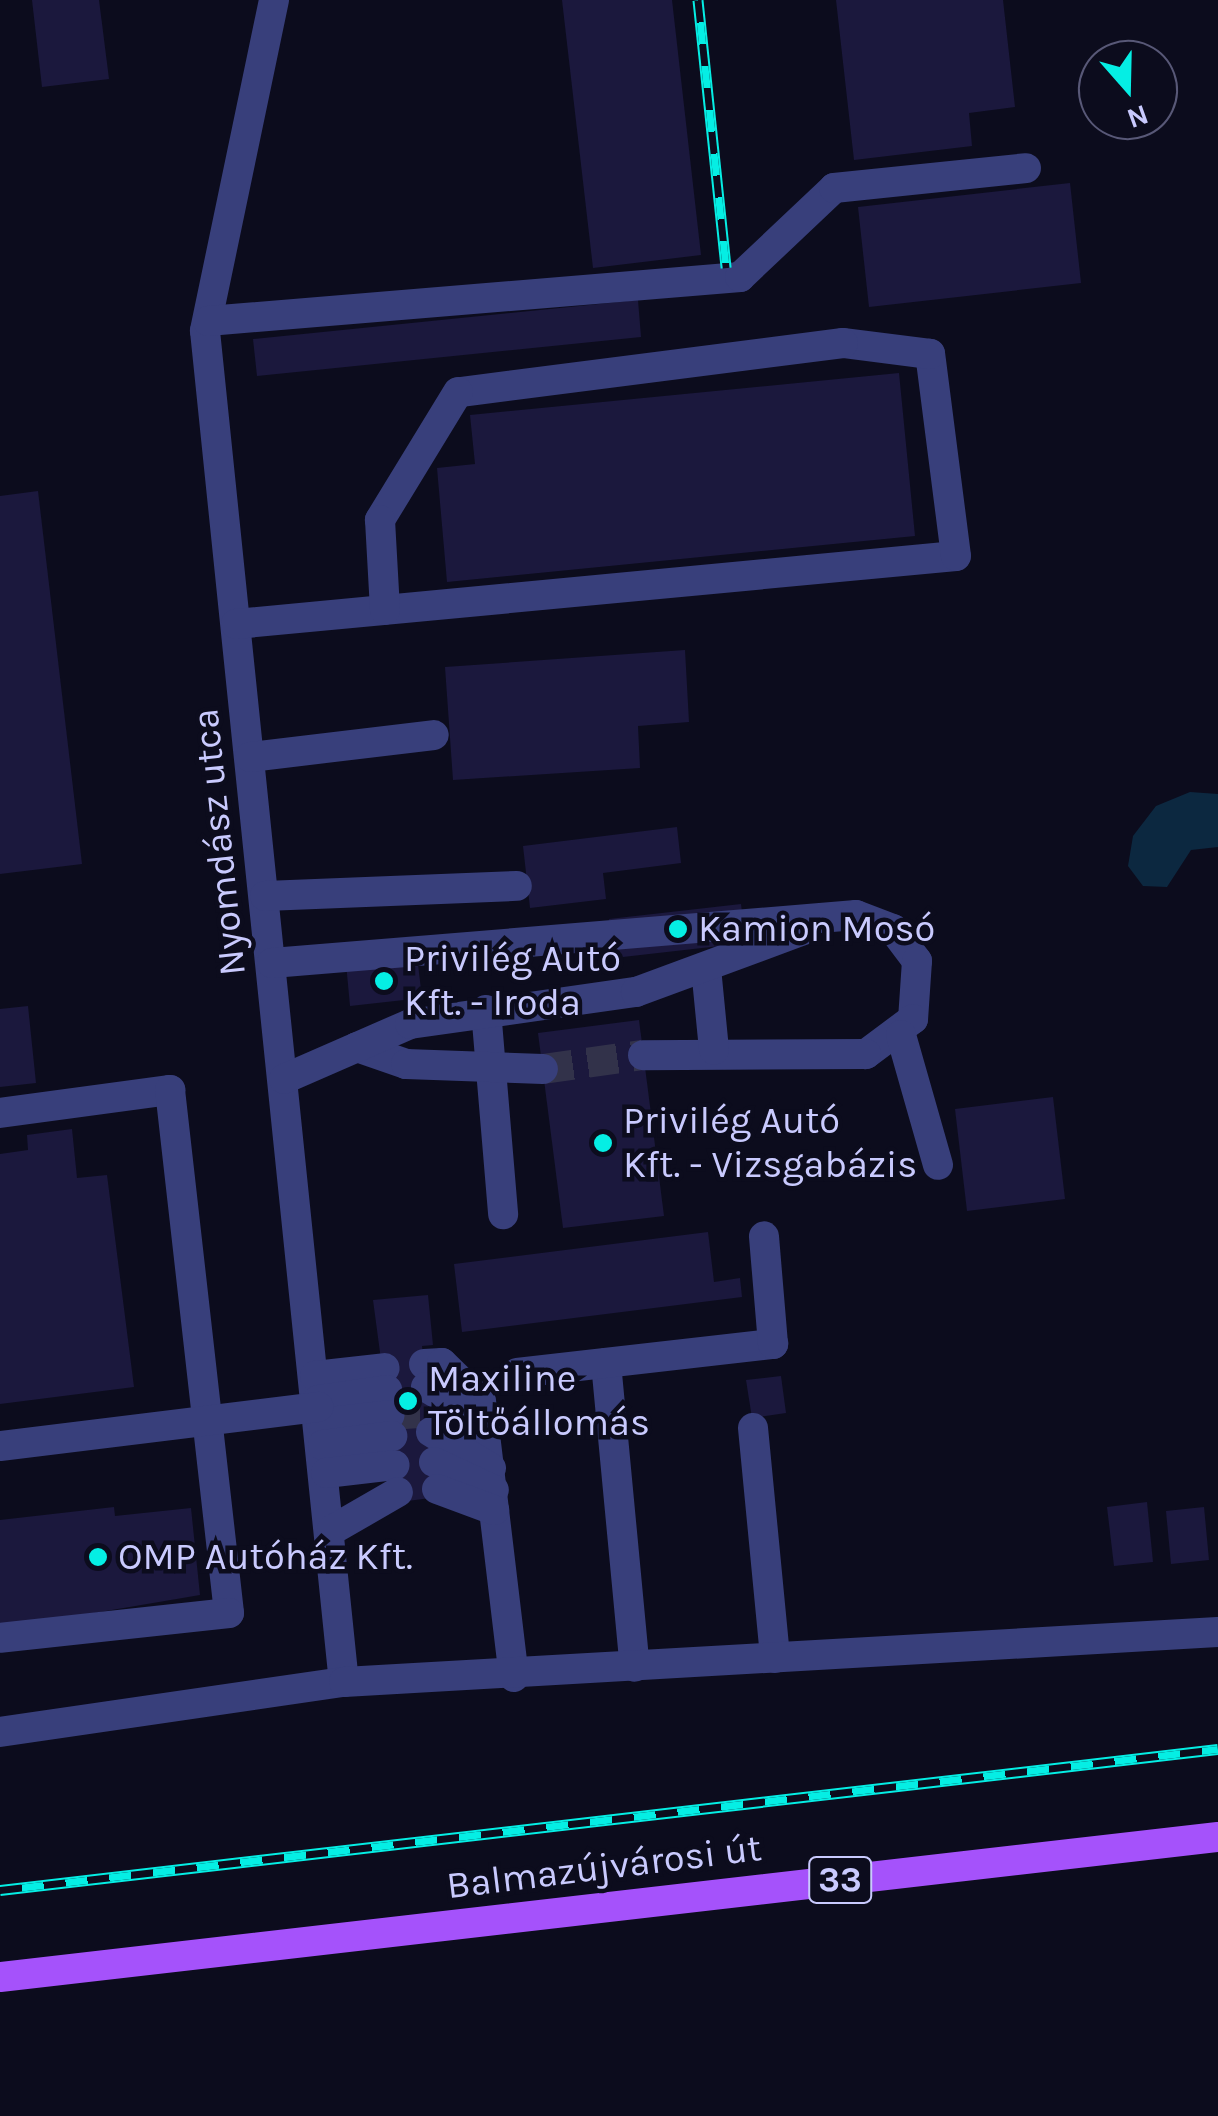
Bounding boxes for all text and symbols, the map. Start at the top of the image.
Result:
north arrow [1078,40,1178,140]
text: N [1123,98,1153,136]
street label: Nyomdász utca [182,706,256,978]
place label: Kamion Mosó [698,906,935,952]
marker: Kamion Mosó [667,918,689,940]
place label: Privilég Autó Kft. - Iroda [404,936,621,1026]
marker: Privilég Autó Kft. - Iroda [373,970,395,992]
place label: Privilég Autó Kft. - Vizsgabázis [623,1098,917,1188]
marker: Privilég Autó Kft. - Vizsgabázis [592,1132,614,1154]
place label: Maxiline Töltőállomás [428,1356,650,1446]
marker: Maxiline Töltőállomás [397,1390,419,1412]
place label: OMP Autóház Kft. [118,1534,413,1580]
marker: OMP Autóház Kft. [87,1546,109,1568]
street label: Balmazújvárosi út [444,1825,764,1909]
road number: 33 [808,1850,872,1910]

